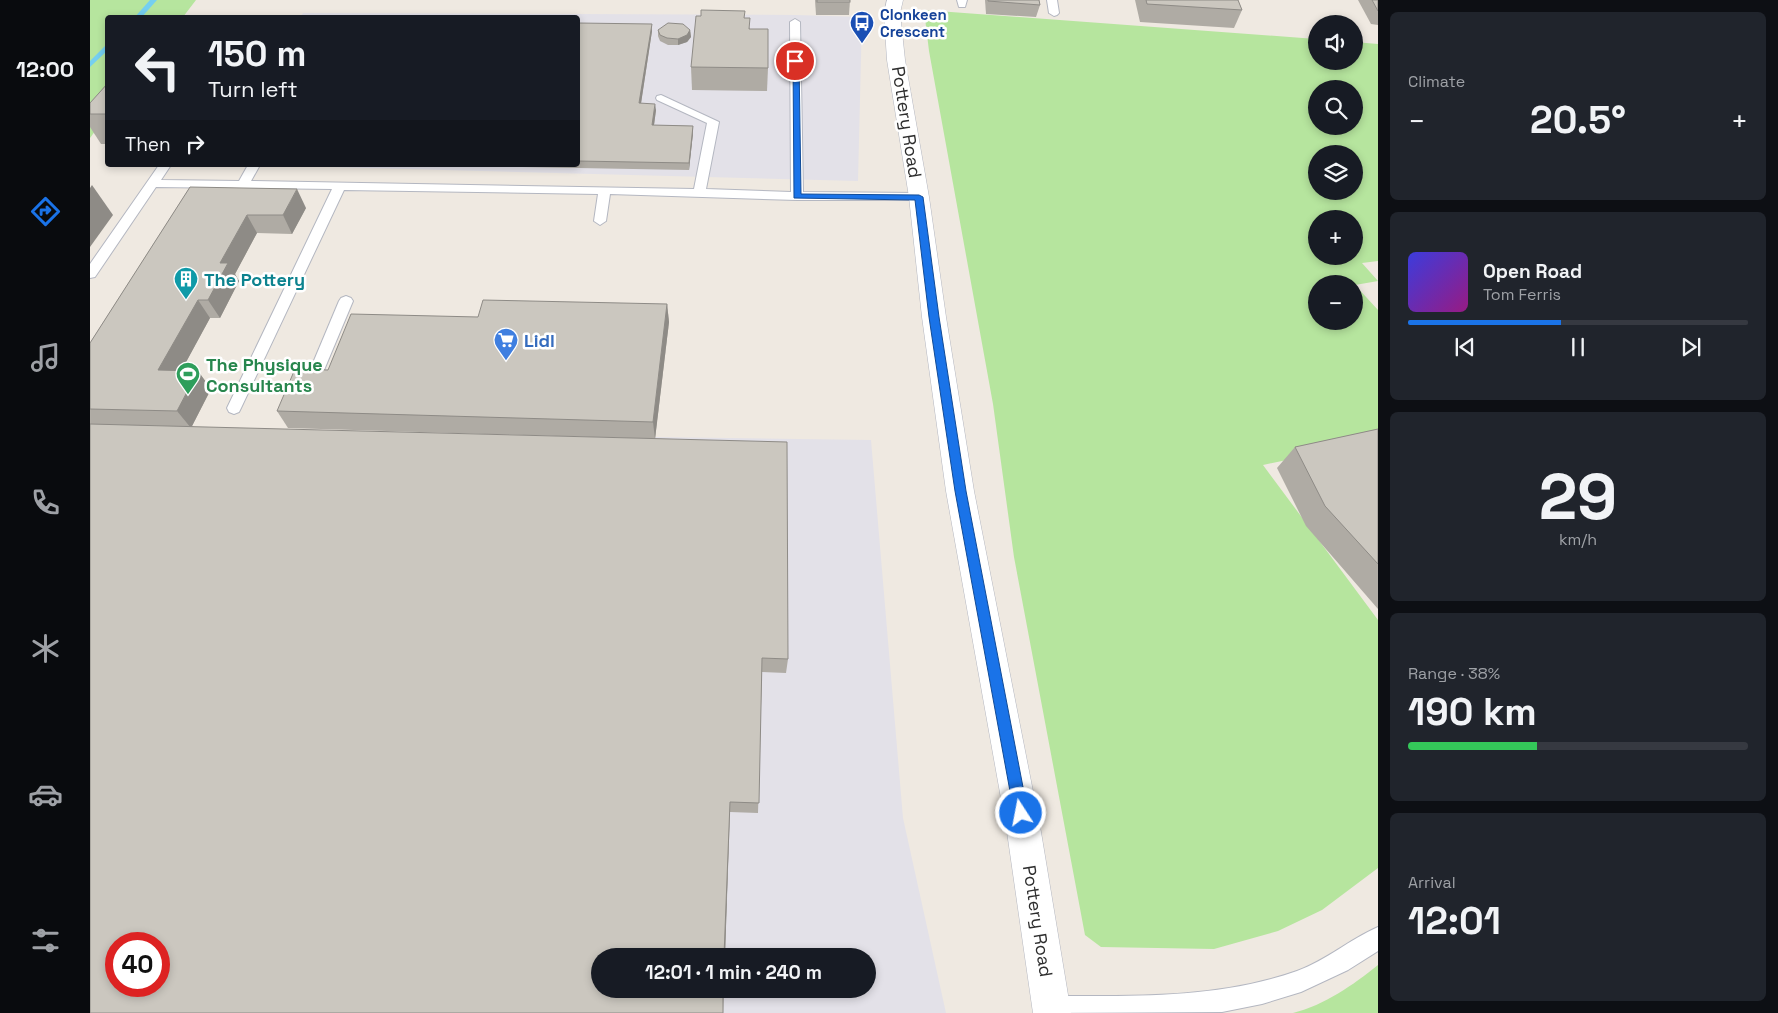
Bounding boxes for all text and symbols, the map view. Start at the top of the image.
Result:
place label: Clonkeen Crescent [880,5,947,41]
bus stop icon: Clonkeen Crescent [849,10,875,44]
map controls [1308,15,1363,330]
button: sound [1308,15,1363,70]
text: 150 m [208,32,306,76]
icon: left [125,35,190,100]
pin [774,40,816,82]
icon: arrive [781,47,809,75]
text: 12:00 [16,55,74,83]
street label: Pottery Road [887,64,927,180]
text: Climate [1408,71,1465,92]
text: Turn left [208,75,298,103]
button: search [1308,80,1363,135]
text: 20.5° [1530,96,1626,144]
text: − [1408,103,1425,139]
text: + [1731,103,1748,139]
icon: right [181,130,209,158]
text: Then [125,132,171,157]
button: layers [1308,145,1363,200]
icon: directions [28,194,63,229]
button: + [1308,210,1363,265]
text: Open Road [1483,259,1582,284]
building icon: The Pottery [173,266,199,300]
place label: The Pottery [204,268,305,291]
button: − [1308,275,1363,330]
text: Tom Ferris [1483,284,1561,305]
supermarket icon: Lidl [493,327,519,361]
place label: Lidl [524,329,555,352]
icon: previous [1451,333,1479,361]
icon: pause [1564,333,1592,361]
icon: next [1677,333,1705,361]
icon: music [28,340,63,375]
place label: The Physique Consultants [206,353,323,397]
sports icon: The Physique Consultants [175,361,201,395]
text: 29 [1539,455,1617,538]
icon: phone [28,485,63,520]
text: km/h [1559,529,1597,550]
icon: climate [28,631,63,666]
text: Range · 38% [1408,663,1500,684]
text: 190 km [1408,688,1537,736]
icon: car [28,777,63,812]
position arrow [994,786,1046,838]
street label: Pottery Road [1018,863,1058,979]
text: Arrival [1408,872,1456,893]
text: 12:01 [1408,897,1501,945]
icon: filters [28,923,63,958]
speed limit sign: 40 [105,932,170,997]
text: 12:01 · 1 min · 240 m [645,960,822,985]

